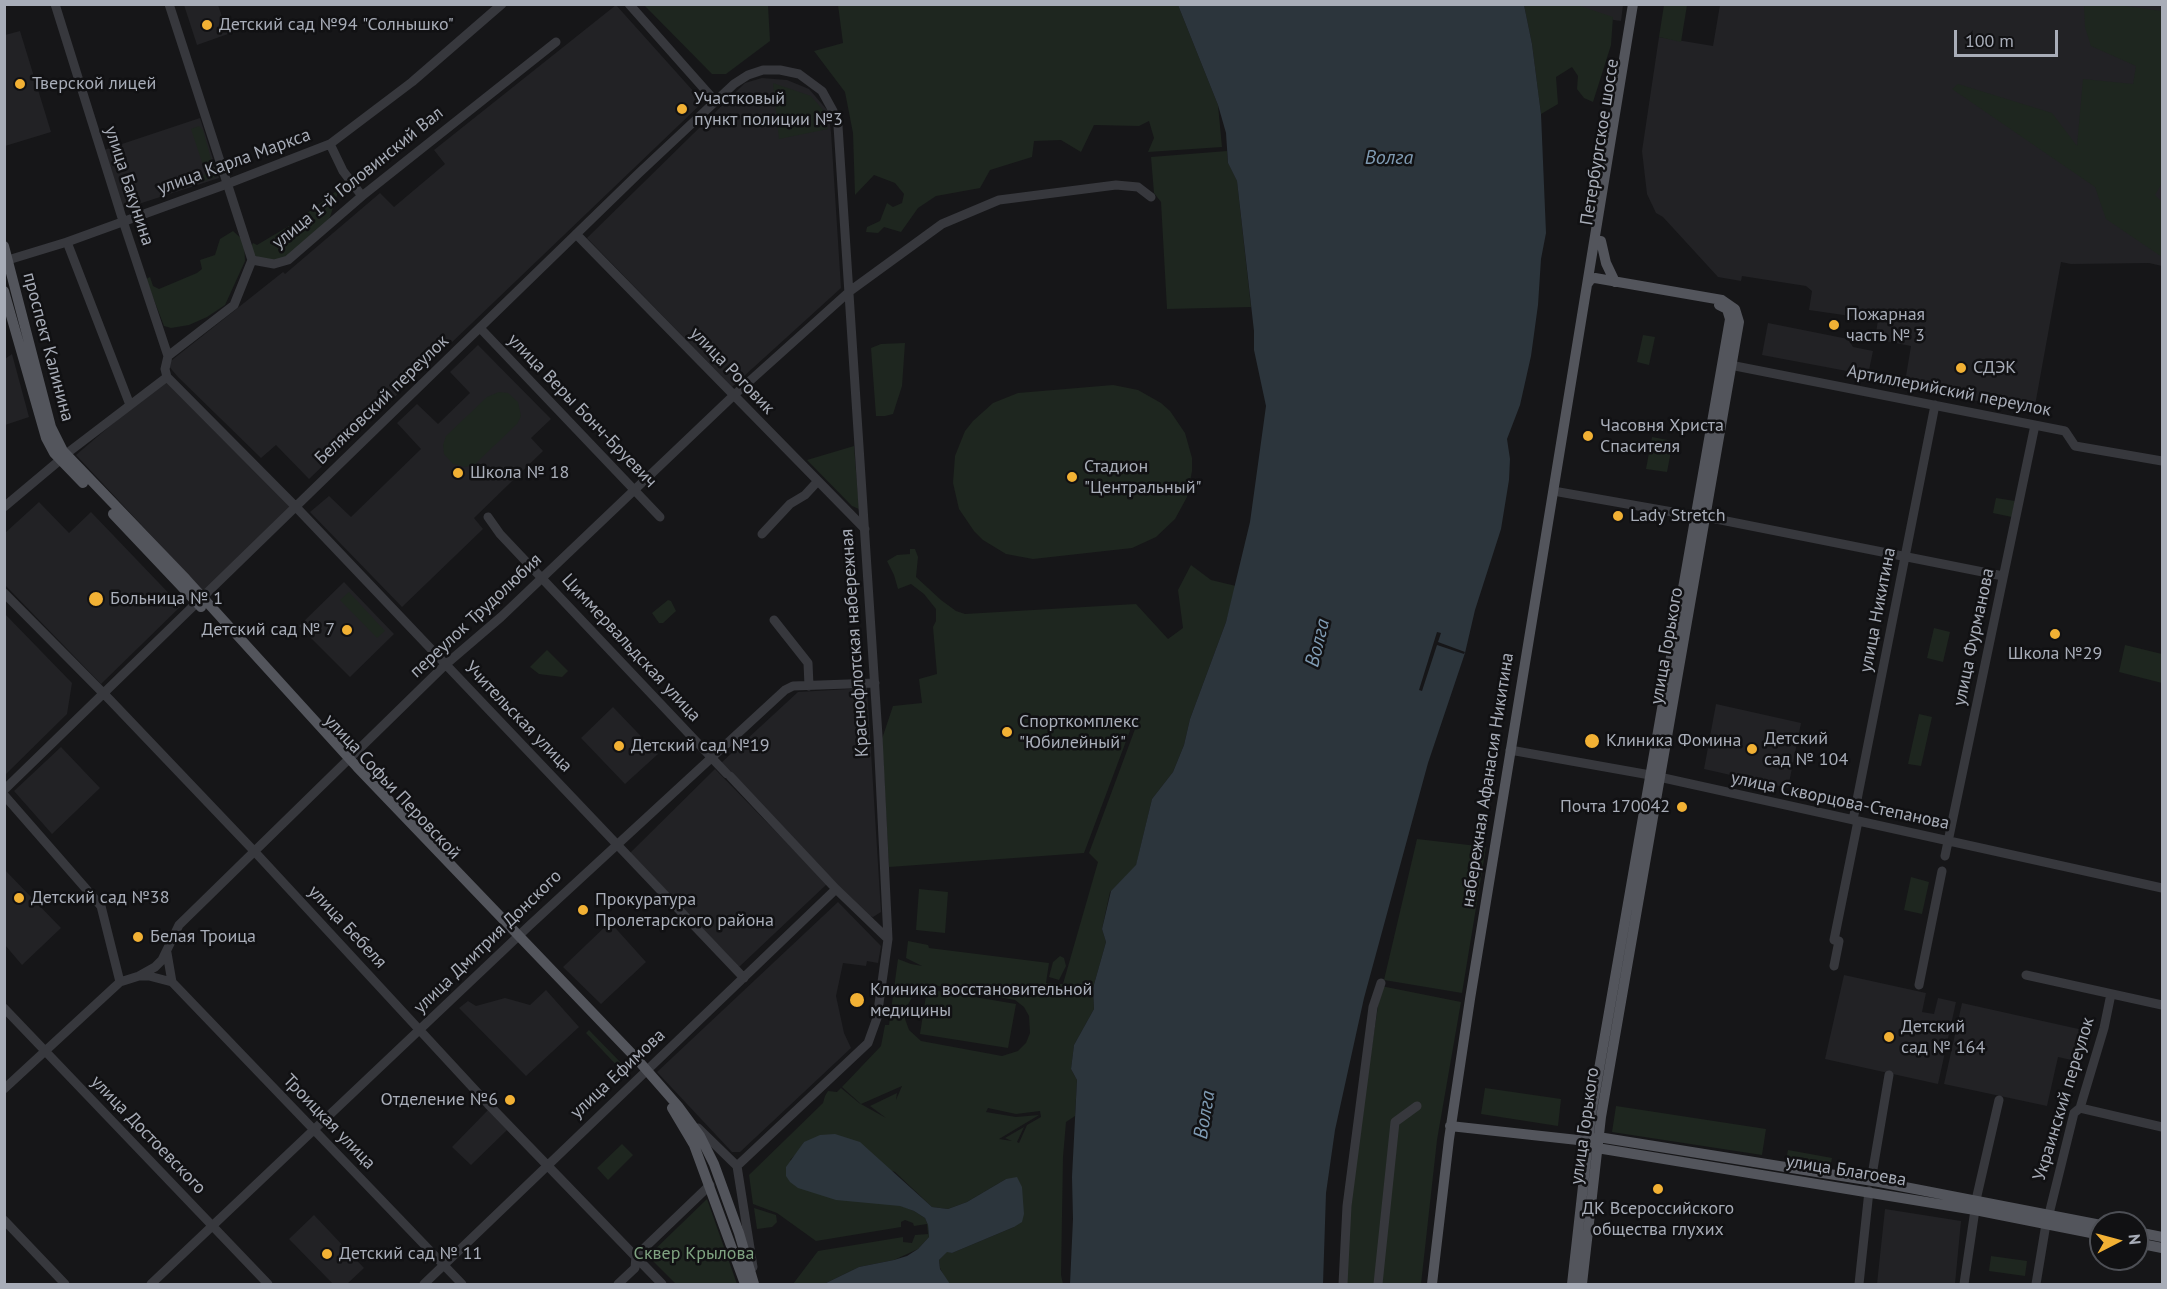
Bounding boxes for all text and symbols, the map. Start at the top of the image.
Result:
place label: Детский сад №94 "Солнышко" [219,14,454,36]
marker: Детский сад №94 "Солнышко" [200,18,214,32]
scale bar [1957,18,2060,56]
text: 100 m [1965,29,2014,52]
street label: Петербургское шоссе [1576,57,1624,227]
place label: Тверской лицей [32,73,156,95]
marker: Тверской лицей [13,77,27,91]
place label: Участковый пункт полиции №3 [694,88,843,130]
street label: улица 1-й Головинский Вал [268,102,448,254]
marker: Участковый пункт полиции №3 [675,102,689,116]
street label: улица Бакунина [99,123,159,249]
street label: улица Карла Маркса [155,124,313,200]
water label: Волга [1365,146,1413,170]
street label: проспект Калинина [18,270,78,424]
place label: Пожарная часть № 3 [1846,304,1925,346]
marker: Пожарная часть № 3 [1827,318,1841,332]
street label: улица Роговик [685,323,779,419]
street label: улица Веры Бонч-Бруевич [503,329,661,493]
street label: Беляковский переулок [311,331,453,469]
place label: СДЭК [1973,357,2016,379]
street label: Артиллерийский переулок [1845,361,2053,421]
marker: СДЭК [1954,361,1968,375]
place label: Часовня Христа Спасителя [1600,415,1724,458]
marker: Часовня Христа Спасителя [1581,429,1595,443]
place label: Стадион "Центральный" [1084,456,1202,498]
place label: Школа № 18 [470,462,569,484]
marker: Школа № 18 [451,466,465,480]
marker: Стадион "Центральный" [1065,470,1079,484]
place label: Lady Stretch [1630,505,1726,527]
marker: Lady Stretch [1611,509,1625,523]
street label: Краснофлотская набережная [836,528,874,758]
street label: улица Никитина [1855,546,1901,674]
street label: переулок Трудолюбия [406,549,546,683]
street label: улица Фурманова [1949,566,1999,708]
street label: Циммервальдская улица [557,570,705,726]
street label: улица Горького [1646,586,1688,706]
place label: Больница № 1 [110,588,223,610]
marker: Больница № 1 [87,590,105,608]
water label: Волга [1300,617,1336,669]
place label: Детский сад № 7 [202,619,335,641]
marker: Детский сад № 7 [340,623,354,637]
marker: Школа №29 [2048,627,2062,641]
place label: Школа №29 [2008,643,2102,665]
street label: набережная Афанасия Никитина [1457,651,1519,909]
street label: Учительская улица [460,657,576,777]
street label: улица Софьи Перовской [319,710,465,864]
place label: Спорткомплекс "Юбилейный" [1019,711,1139,754]
marker: Спорткомплекс "Юбилейный" [1000,725,1014,739]
place label: Детский сад № 104 [1764,728,1848,771]
place label: Клиника Фомина [1606,730,1742,752]
marker: Клиника Фомина [1583,732,1601,750]
place label: Детский сад №19 [631,735,769,757]
marker: Детский сад №19 [612,739,626,753]
marker: Детский сад № 104 [1745,742,1759,756]
street label: улица Скворцова-Степанова [1729,767,1951,835]
place label: Почта 170042 [1560,796,1670,818]
marker: Почта 170042 [1675,800,1689,814]
street label: улица Дмитрия Донского [410,866,566,1018]
street label: улица Бебеля [303,881,391,973]
place label: Детский сад №38 [31,887,169,909]
place label: Прокуратура Пролетарского района [595,889,774,932]
marker: Детский сад №38 [12,891,26,905]
marker: Прокуратура Пролетарского района [576,903,590,917]
place label: Белая Троица [150,926,256,948]
marker: Белая Троица [131,930,145,944]
place label: Клиника восстановительной медицины [870,979,1092,1022]
marker: Клиника восстановительной медицины [848,991,866,1009]
street label: Украинский переулок [2029,1015,2099,1183]
place label: Детский сад № 164 [1901,1016,1985,1058]
street label: улица Ефимова [566,1025,670,1123]
marker: Детский сад № 164 [1882,1030,1896,1044]
street label: улица Горького [1566,1066,1604,1186]
street label: Троицкая улица [278,1070,380,1174]
street label: улица Достоевского [86,1071,210,1199]
place label: Отделение №6 [380,1089,498,1111]
water label: Волга [1189,1089,1221,1141]
marker: Отделение №6 [503,1093,517,1107]
street label: улица Благоева [1784,1151,1908,1191]
marker: ДК Всероссийского общества глухих [1651,1182,1665,1196]
place label: ДК Всероссийского общества глухих [1582,1198,1734,1240]
north arrow [2089,1211,2149,1271]
text: N [2124,1233,2145,1246]
place label: Детский сад № 11 [339,1243,482,1265]
park label: Сквер Крылова [634,1243,754,1265]
marker: Детский сад № 11 [320,1247,334,1261]

